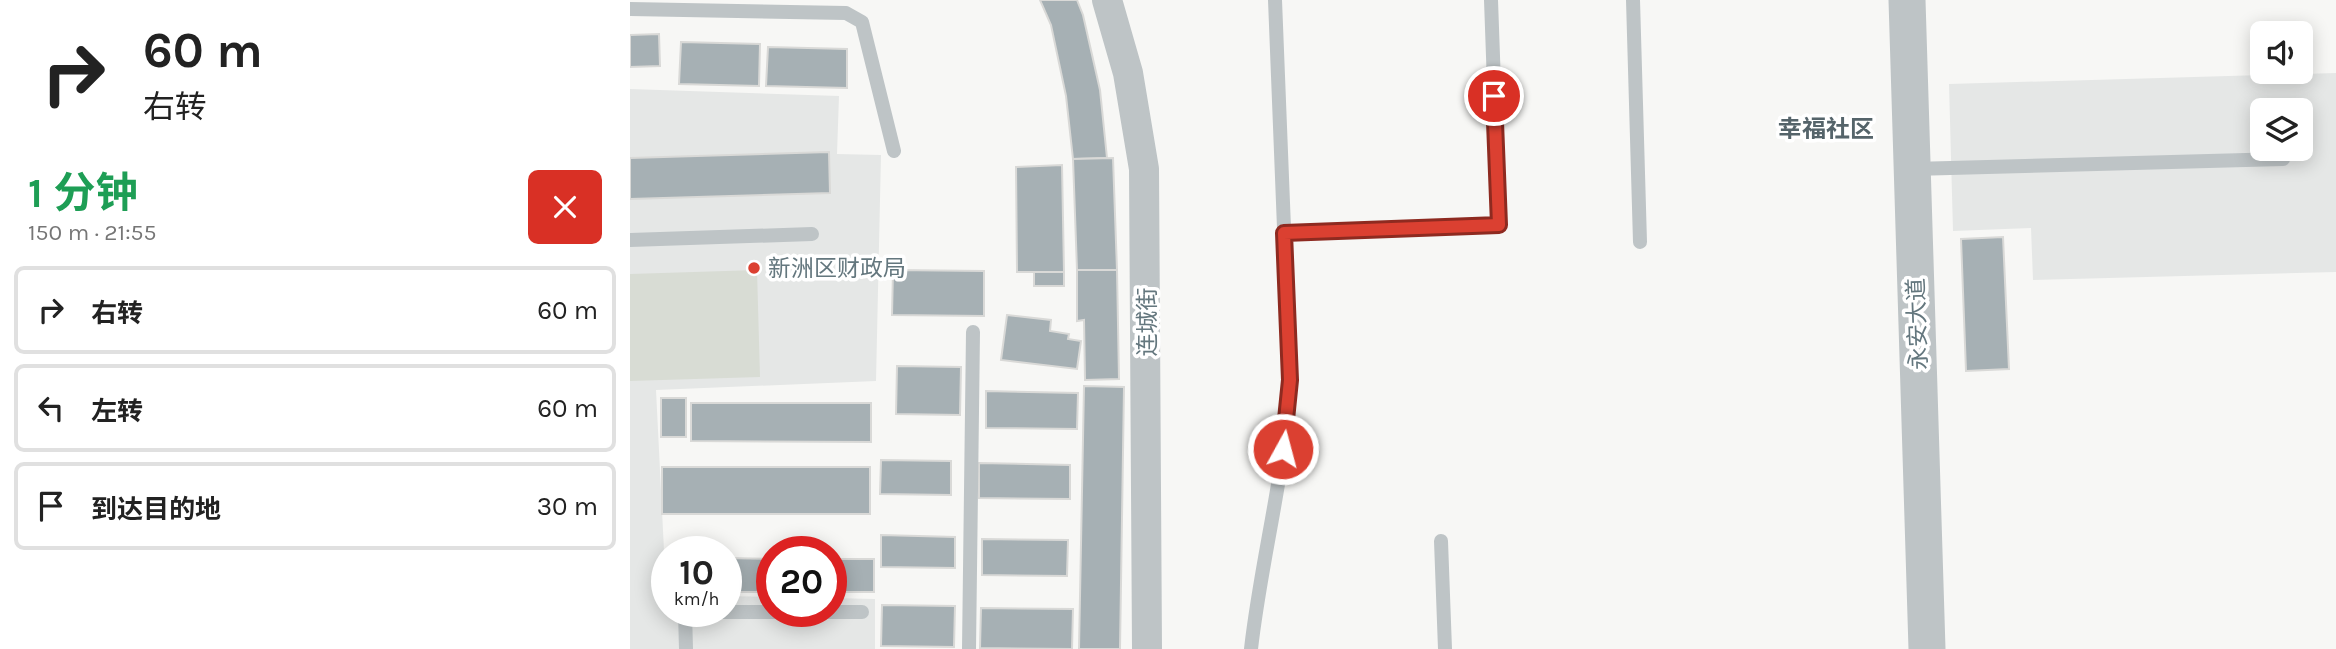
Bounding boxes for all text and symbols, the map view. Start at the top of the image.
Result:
map controls [2250,21,2313,161]
button: sound [2250,21,2313,84]
text: 60 m [143,22,263,79]
icon: right [28,28,119,119]
pin [1464,66,1524,126]
icon: arrive [1475,77,1513,115]
text: 右转 [143,89,207,126]
button: layers [2250,98,2313,161]
district label: 幸福社区 [1778,115,1874,143]
text: 1 分钟 [28,168,138,218]
button: close [528,170,602,244]
text: 150 m · 21:55 [28,219,156,246]
place label: 新洲区财政局 [768,255,906,282]
marker: 新洲区财政局 [746,260,762,276]
street label: 永安大道 [1902,278,1933,370]
street label: 连城街 [1134,288,1161,357]
icon: right [32,291,70,329]
text: 60 m [537,295,598,326]
text: 右转 [91,298,143,329]
icon: left [32,389,70,427]
text: 60 m [537,393,598,424]
text: 左转 [91,396,143,427]
position arrow [1246,412,1320,486]
icon: arrive [32,487,70,525]
text: 30 m [537,491,598,522]
text: 到达目的地 [91,494,221,525]
speed limit sign: 20 [756,536,847,627]
text: 10 [679,552,714,593]
text: km/h [674,588,719,610]

